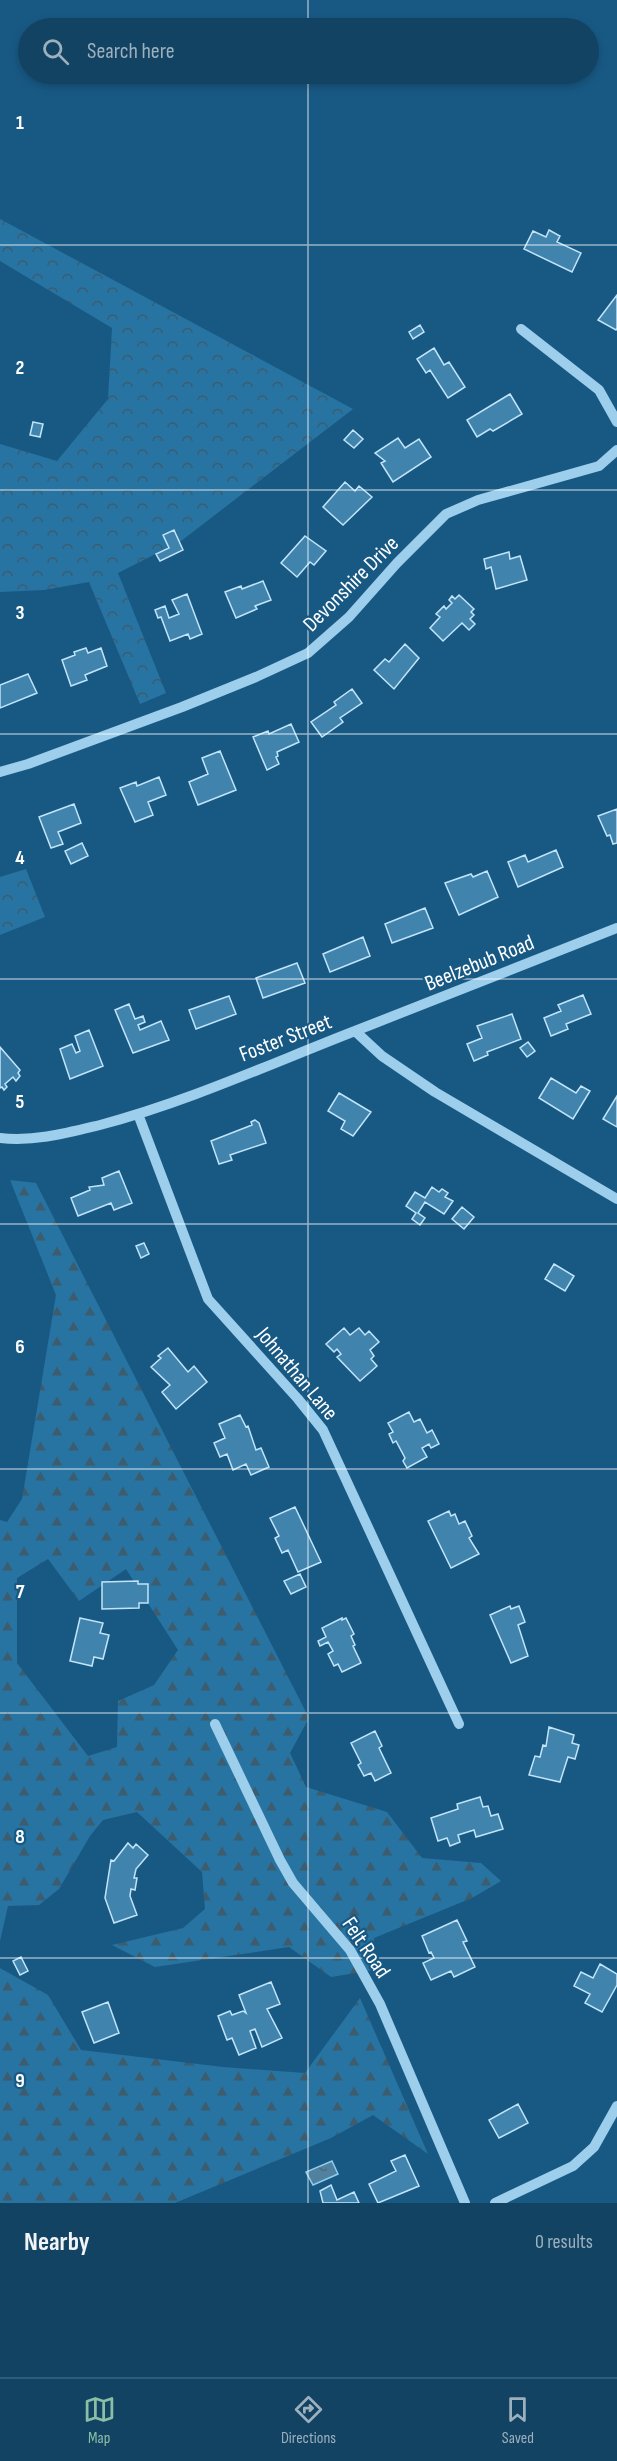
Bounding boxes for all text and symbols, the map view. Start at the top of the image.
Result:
search box [18,18,599,84]
icon: search [39,35,72,68]
text: Search here [87,38,174,65]
text: 1 [16,111,24,135]
text: 2 [16,356,24,380]
street label: Devonshire Drive [297,530,405,638]
text: 3 [16,601,25,625]
text: 4 [15,846,25,870]
street label: Beelzebub Road [421,929,538,998]
street label: Foster Street [236,1008,336,1068]
text: 5 [16,1090,25,1114]
street label: Johnathan Lane [249,1321,344,1426]
text: 6 [15,1335,25,1359]
text: 7 [16,1580,25,1604]
text: 8 [15,1825,25,1849]
street label: Felt Road [336,1912,396,1984]
text: 9 [15,2069,25,2093]
text: Nearby [24,2227,90,2258]
text: 0 results [535,2230,593,2254]
tab: Map [83,2393,116,2448]
tab: Directions [281,2393,336,2448]
tab: Saved [501,2393,534,2448]

